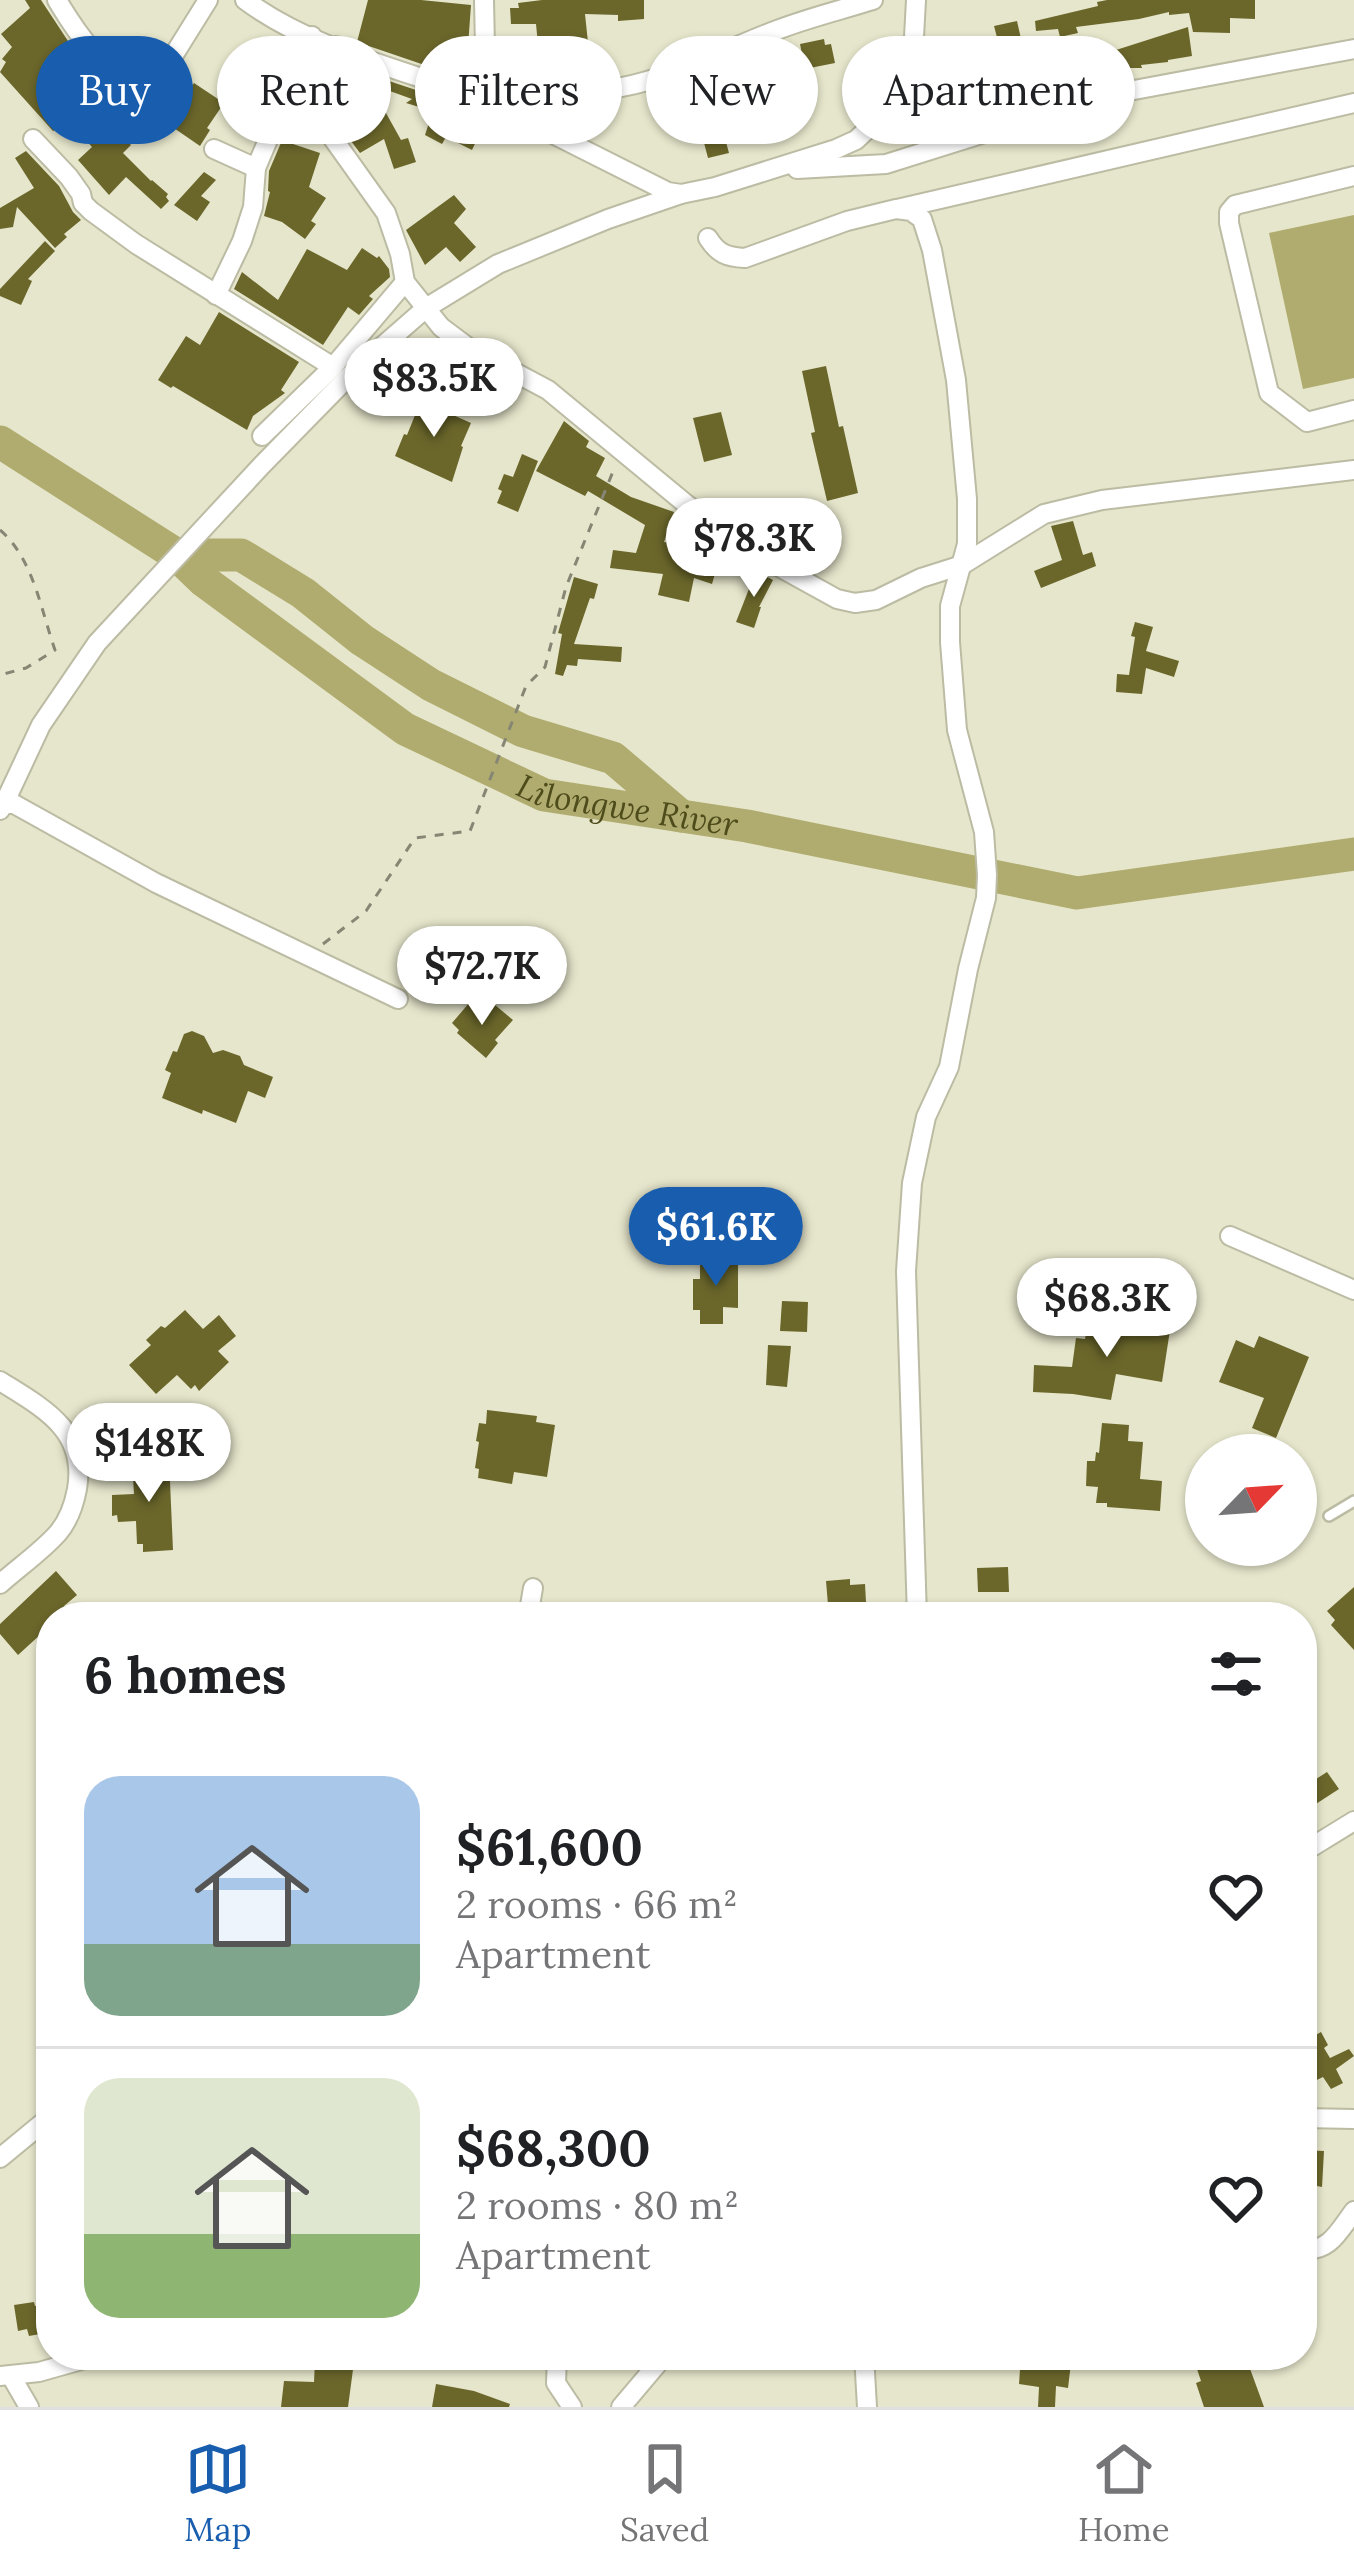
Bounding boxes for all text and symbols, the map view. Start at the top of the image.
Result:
chip: Buy [36,36,193,144]
chip: Rent [217,36,391,144]
chip: Filters [415,36,622,144]
chip: New [646,36,818,144]
chip: Apartment [842,36,1135,144]
pin: $83.5K [336,338,532,440]
text: $83.5K [372,352,497,402]
pin: $78.3K [656,498,852,600]
text: $78.3K [693,512,815,562]
water label: Lilongwe River [510,764,742,845]
pin: $72.7K [384,926,580,1028]
text: $72.7K [424,940,540,990]
pin: $61.6K [618,1187,814,1289]
text: $61.6K [656,1201,776,1251]
pin: $68.3K [1009,1258,1205,1360]
text: $68.3K [1044,1272,1170,1322]
pin: $148K [65,1403,233,1505]
text: $148K [94,1417,204,1467]
north arrow [1185,1434,1317,1566]
map controls [1185,1434,1317,1566]
icon: filters [1203,1641,1269,1707]
text: 6 homes [84,1642,286,1707]
text: $61,600 [456,1814,643,1879]
icon: home [180,1824,324,1968]
icon: heart [1203,1863,1269,1929]
text: 2 rooms · 66 m² [456,1879,738,1929]
text: Apartment [456,1929,651,1979]
text: $68,300 [456,2115,651,2180]
icon: home [180,2126,324,2270]
icon: heart [1203,2165,1269,2231]
text: 2 rooms · 80 m² [456,2180,739,2230]
text: Apartment [456,2230,651,2280]
tab: Map [184,2436,251,2550]
tab: Saved [620,2436,709,2550]
tab: Home [1078,2436,1170,2550]

